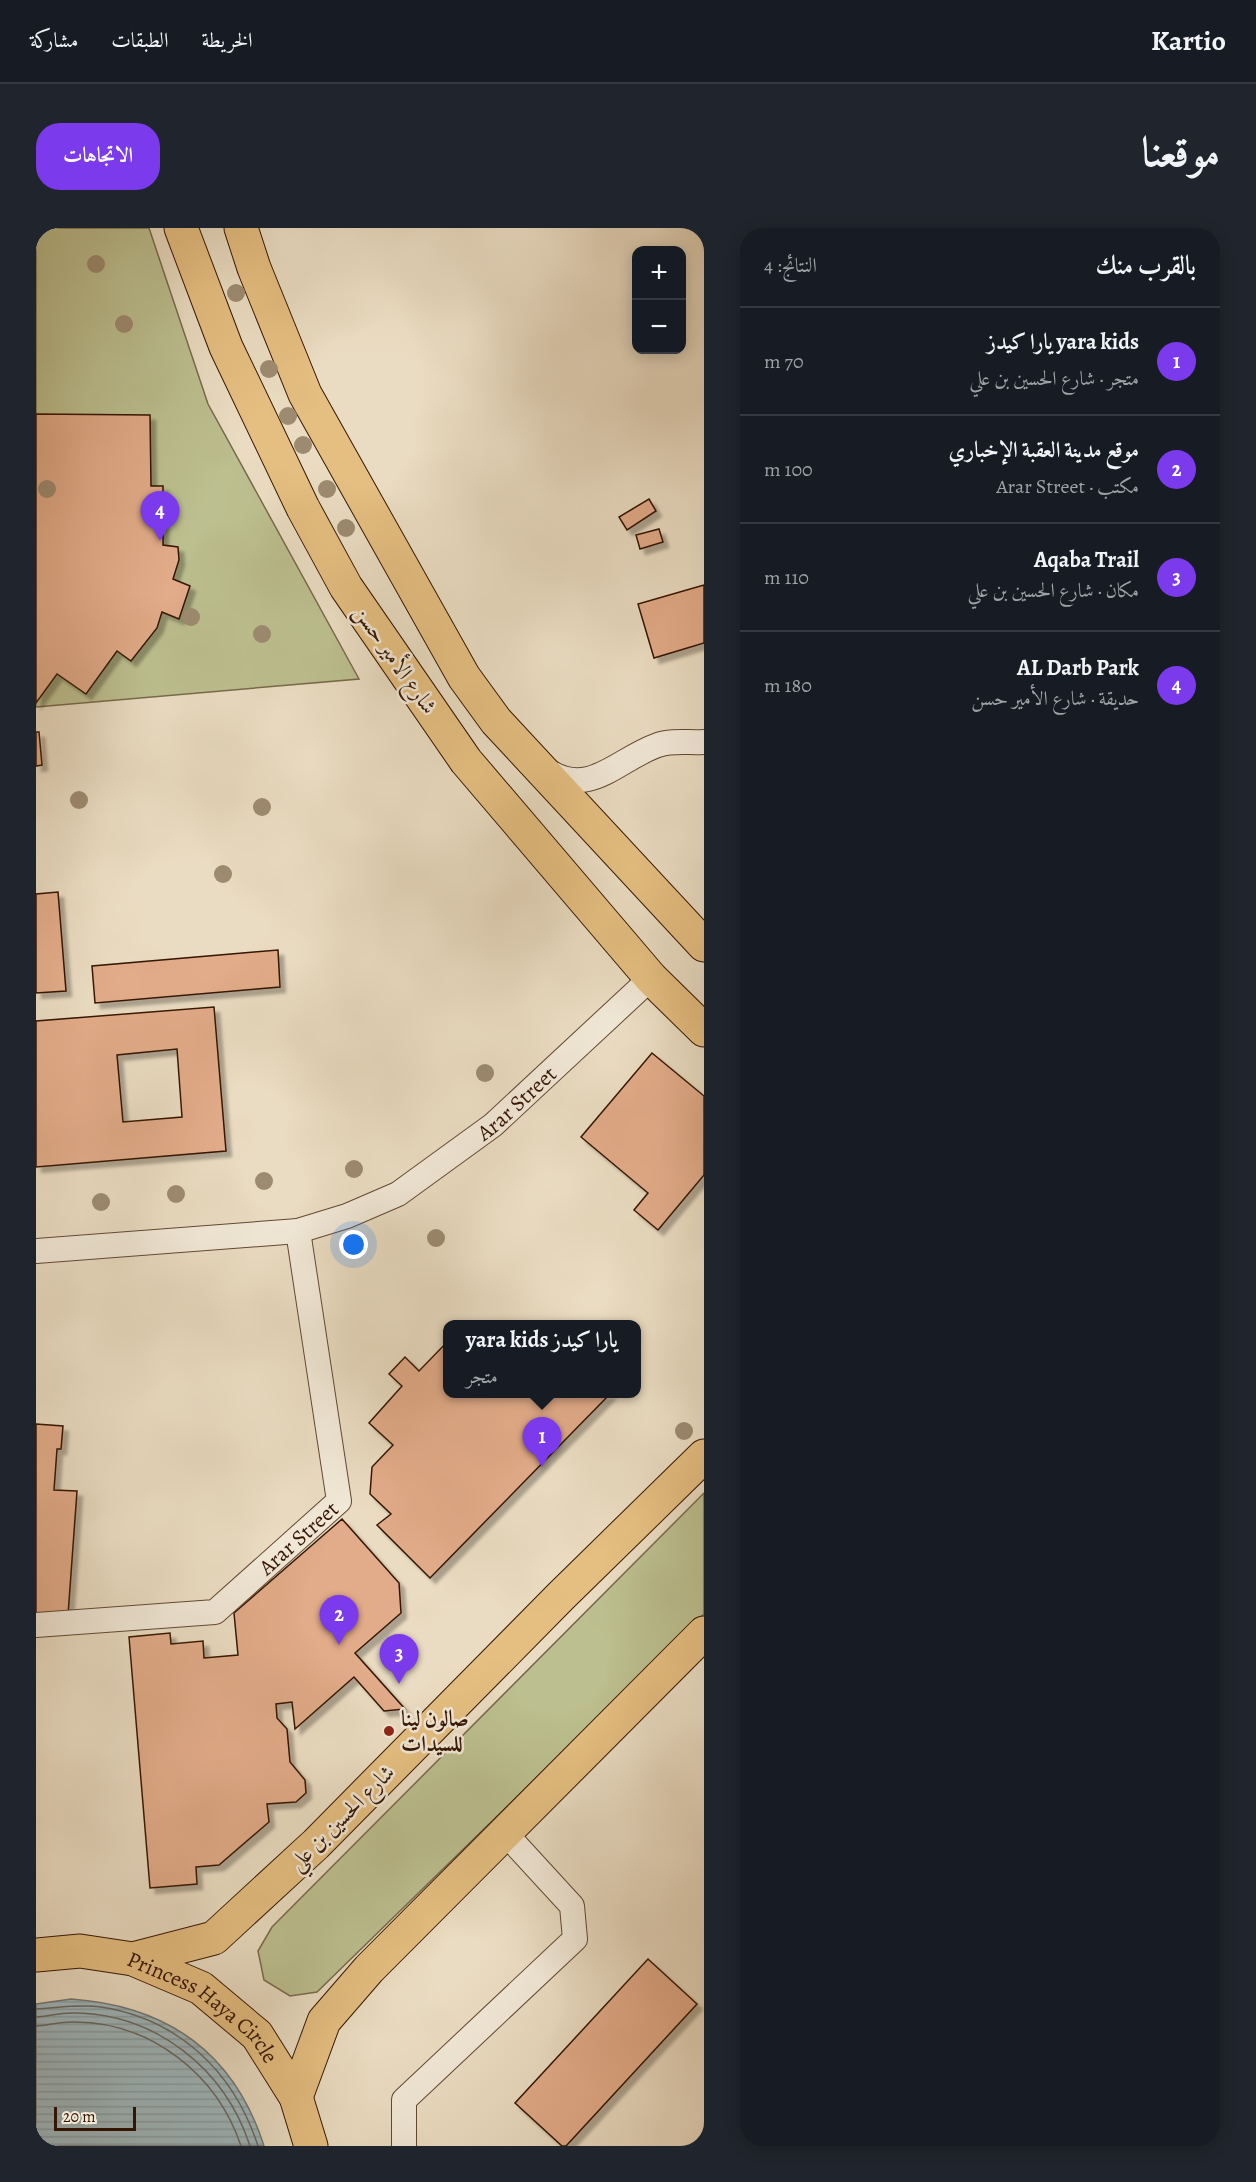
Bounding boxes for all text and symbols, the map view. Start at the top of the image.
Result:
text: Kartio [1151,22,1226,60]
text: مشاركة [30,26,78,54]
text: الطبقات [111,26,168,54]
text: الخريطة [201,26,253,54]
button: الاتجاهات [36,123,160,190]
text: موقعنا [1142,123,1220,180]
map controls [632,246,686,354]
button: + [632,246,686,300]
text: بالقرب منك [1095,248,1196,283]
text: النتائج: 4 [764,252,817,279]
button: − [632,300,686,354]
text: yara kids يارا كيدز [987,327,1139,357]
text: 70 m [764,348,804,375]
text: 1 [1173,348,1180,375]
text: متجر · شارع الحسين بن علي [969,365,1139,392]
text: موقع مدينة العقبة الإخباري [949,435,1139,465]
text: 100 m [764,456,813,483]
text: 2 [1172,456,1181,483]
text: مكتب · Arar Street [996,473,1139,500]
pin: 4 [140,492,180,541]
text: Aqaba Trail [1034,545,1139,575]
text: 110 m [764,564,809,591]
text: 3 [1172,564,1181,591]
text: مكان · شارع الحسين بن علي [967,577,1139,604]
street label: شارع الأمير حسن [344,598,445,722]
text: AL Darb Park [1017,653,1139,683]
text: 180 m [764,672,812,699]
text: 4 [1172,672,1181,699]
text: حديقة · شارع الأمير حسن [971,685,1139,712]
street label: Arar Street [470,1060,563,1148]
your location [339,1230,368,1259]
popup [443,1320,641,1398]
text: yara kids يارا كيدز [466,1325,618,1355]
text: متجر [466,1363,498,1390]
pin: 1 [522,1418,562,1467]
street label: Arar Street [252,1495,345,1583]
pin: 2 [320,1596,358,1645]
pin: 3 [380,1634,418,1684]
place label: صالون لينا للسيدات [401,1704,469,1759]
marker: صالون لينا للسيدات [382,1724,396,1738]
street label: شارع الحسين بن علي [282,1758,406,1882]
street label: Princess Haya Circle [122,1944,285,2069]
scale bar [54,2104,136,2132]
text: 20 m [63,2106,96,2128]

